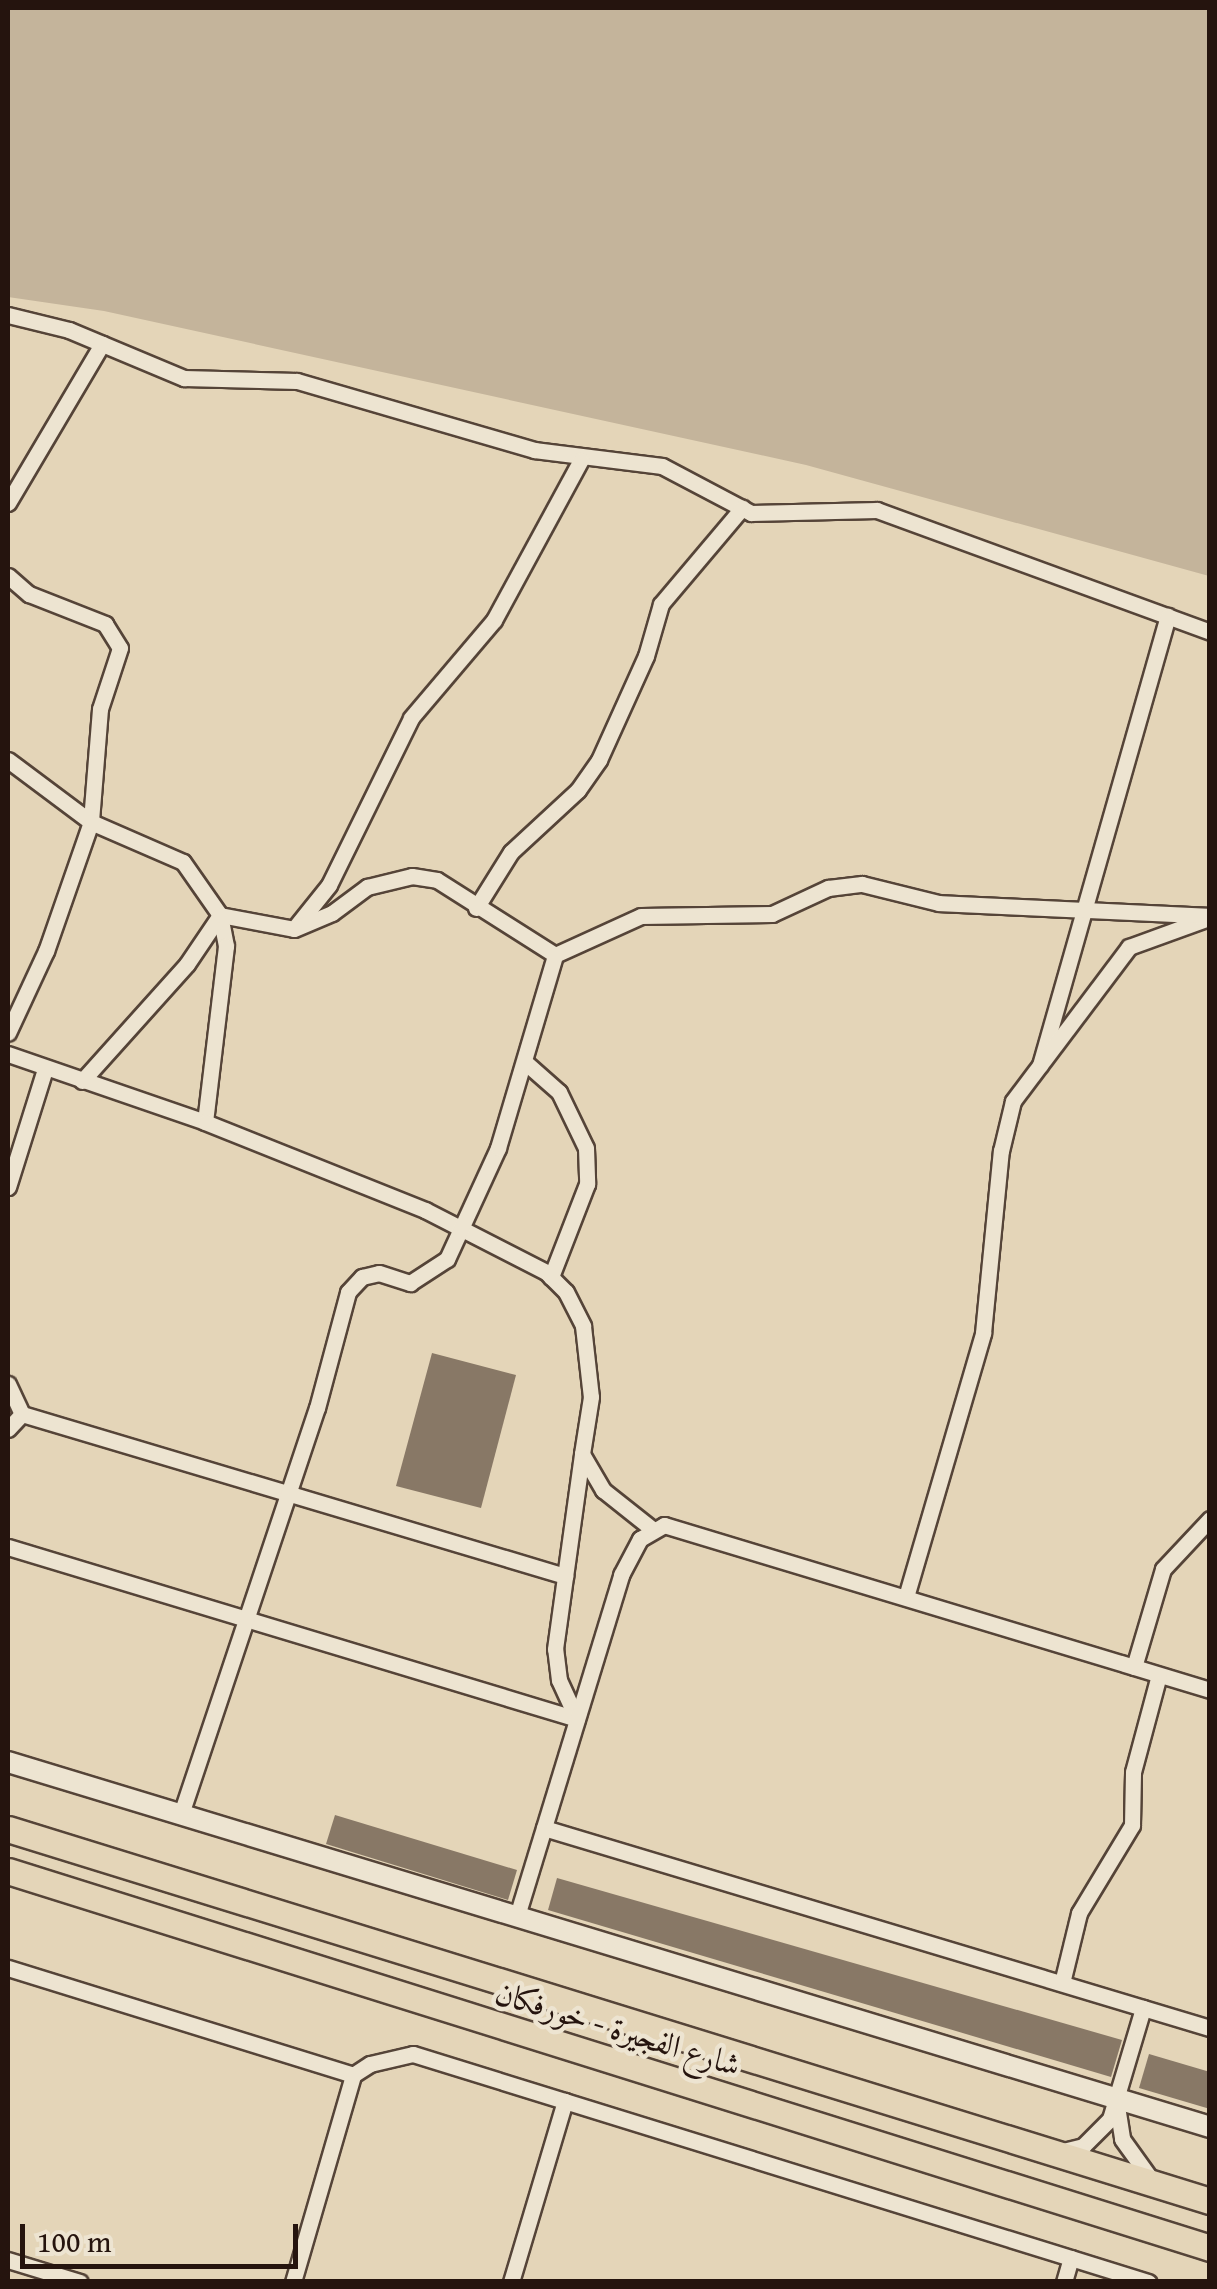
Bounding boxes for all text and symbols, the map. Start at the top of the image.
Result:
street label: شارع الفجيرة - خورفكان [491,1973,745,2085]
scale bar [25,2204,302,2266]
text: 100 m [37,2219,111,2263]

